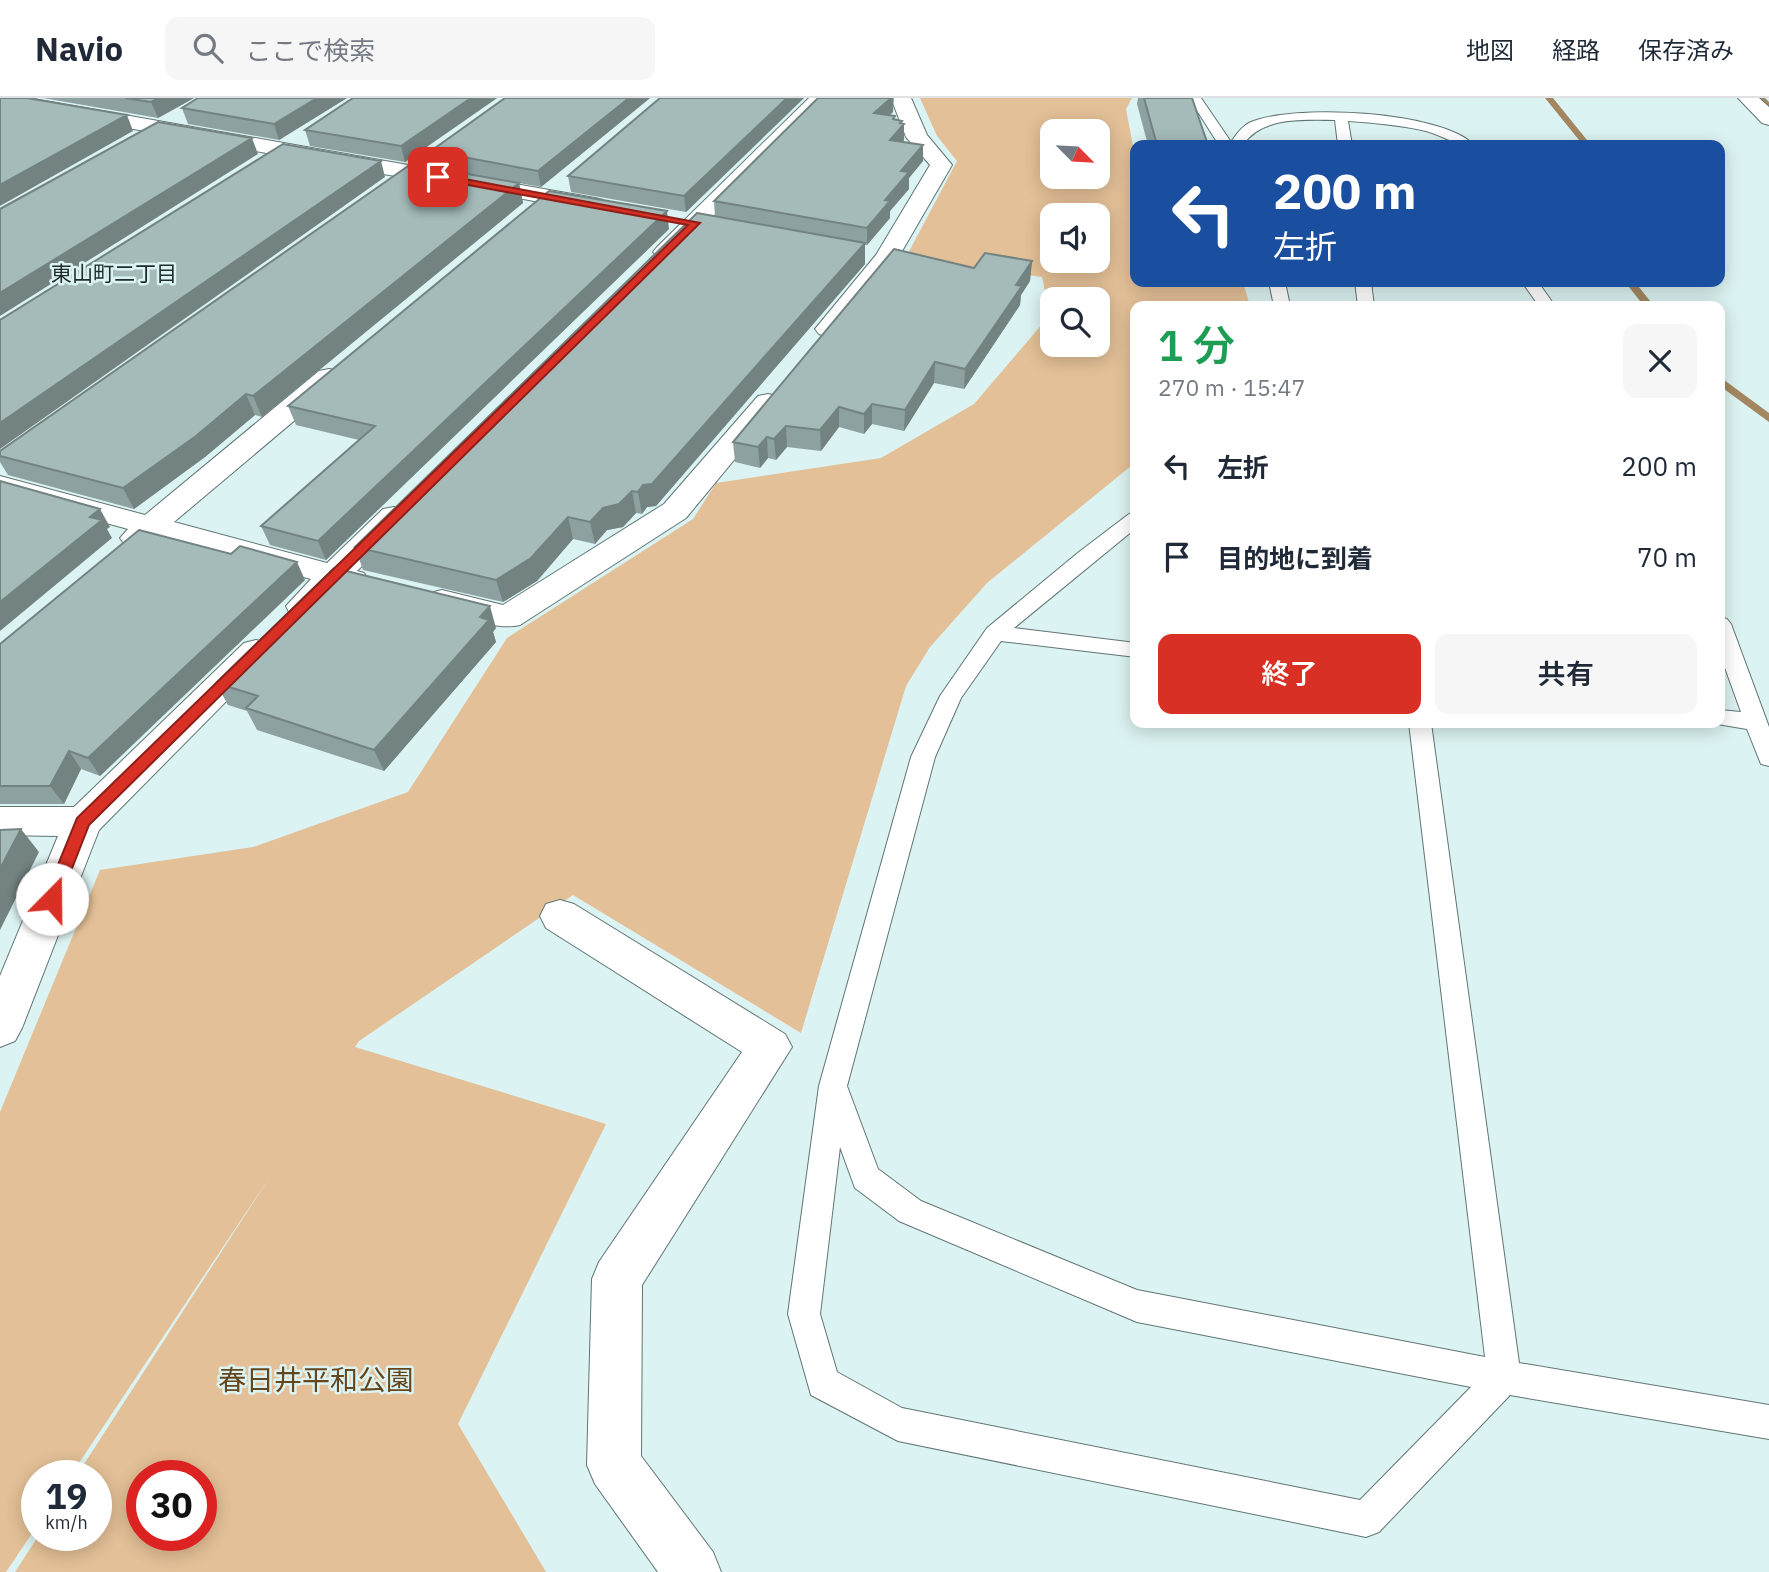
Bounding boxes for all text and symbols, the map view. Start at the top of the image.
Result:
search box [165,17,655,80]
text: Navio [35,27,123,70]
icon: search [189,29,227,67]
text: ここで検索 [245,33,375,67]
text: 地図 [1466,34,1514,66]
text: 経路 [1552,34,1600,66]
text: 保存済み [1638,34,1734,66]
north arrow [1040,119,1110,189]
map controls [1040,119,1110,357]
pin [408,147,468,207]
icon: arrive [419,158,457,196]
text: 200 m [1273,159,1417,222]
icon: left [1158,168,1249,259]
button: sound [1040,203,1110,273]
text: 左折 [1273,225,1337,267]
district label: 東山町二丁目 [51,259,177,287]
button: search [1040,287,1110,357]
text: 1 分 [1158,318,1235,373]
button: close [1623,324,1697,398]
text: 270 m · 15:47 [1158,372,1305,402]
icon: left [1158,447,1196,485]
text: 200 m [1621,449,1697,483]
text: 左折 [1217,450,1269,484]
icon: arrive [1158,538,1196,576]
text: 70 m [1637,540,1697,574]
text: 目的地に到着 [1217,541,1373,575]
button: 終了 [1158,634,1421,714]
button: 共有 [1435,634,1697,714]
position arrow [15,862,89,936]
park label: 春日井平和公園 [218,1361,414,1398]
speed limit sign: 30 [126,1460,217,1551]
text: 19 [45,1473,88,1519]
text: km/h [45,1511,88,1534]

